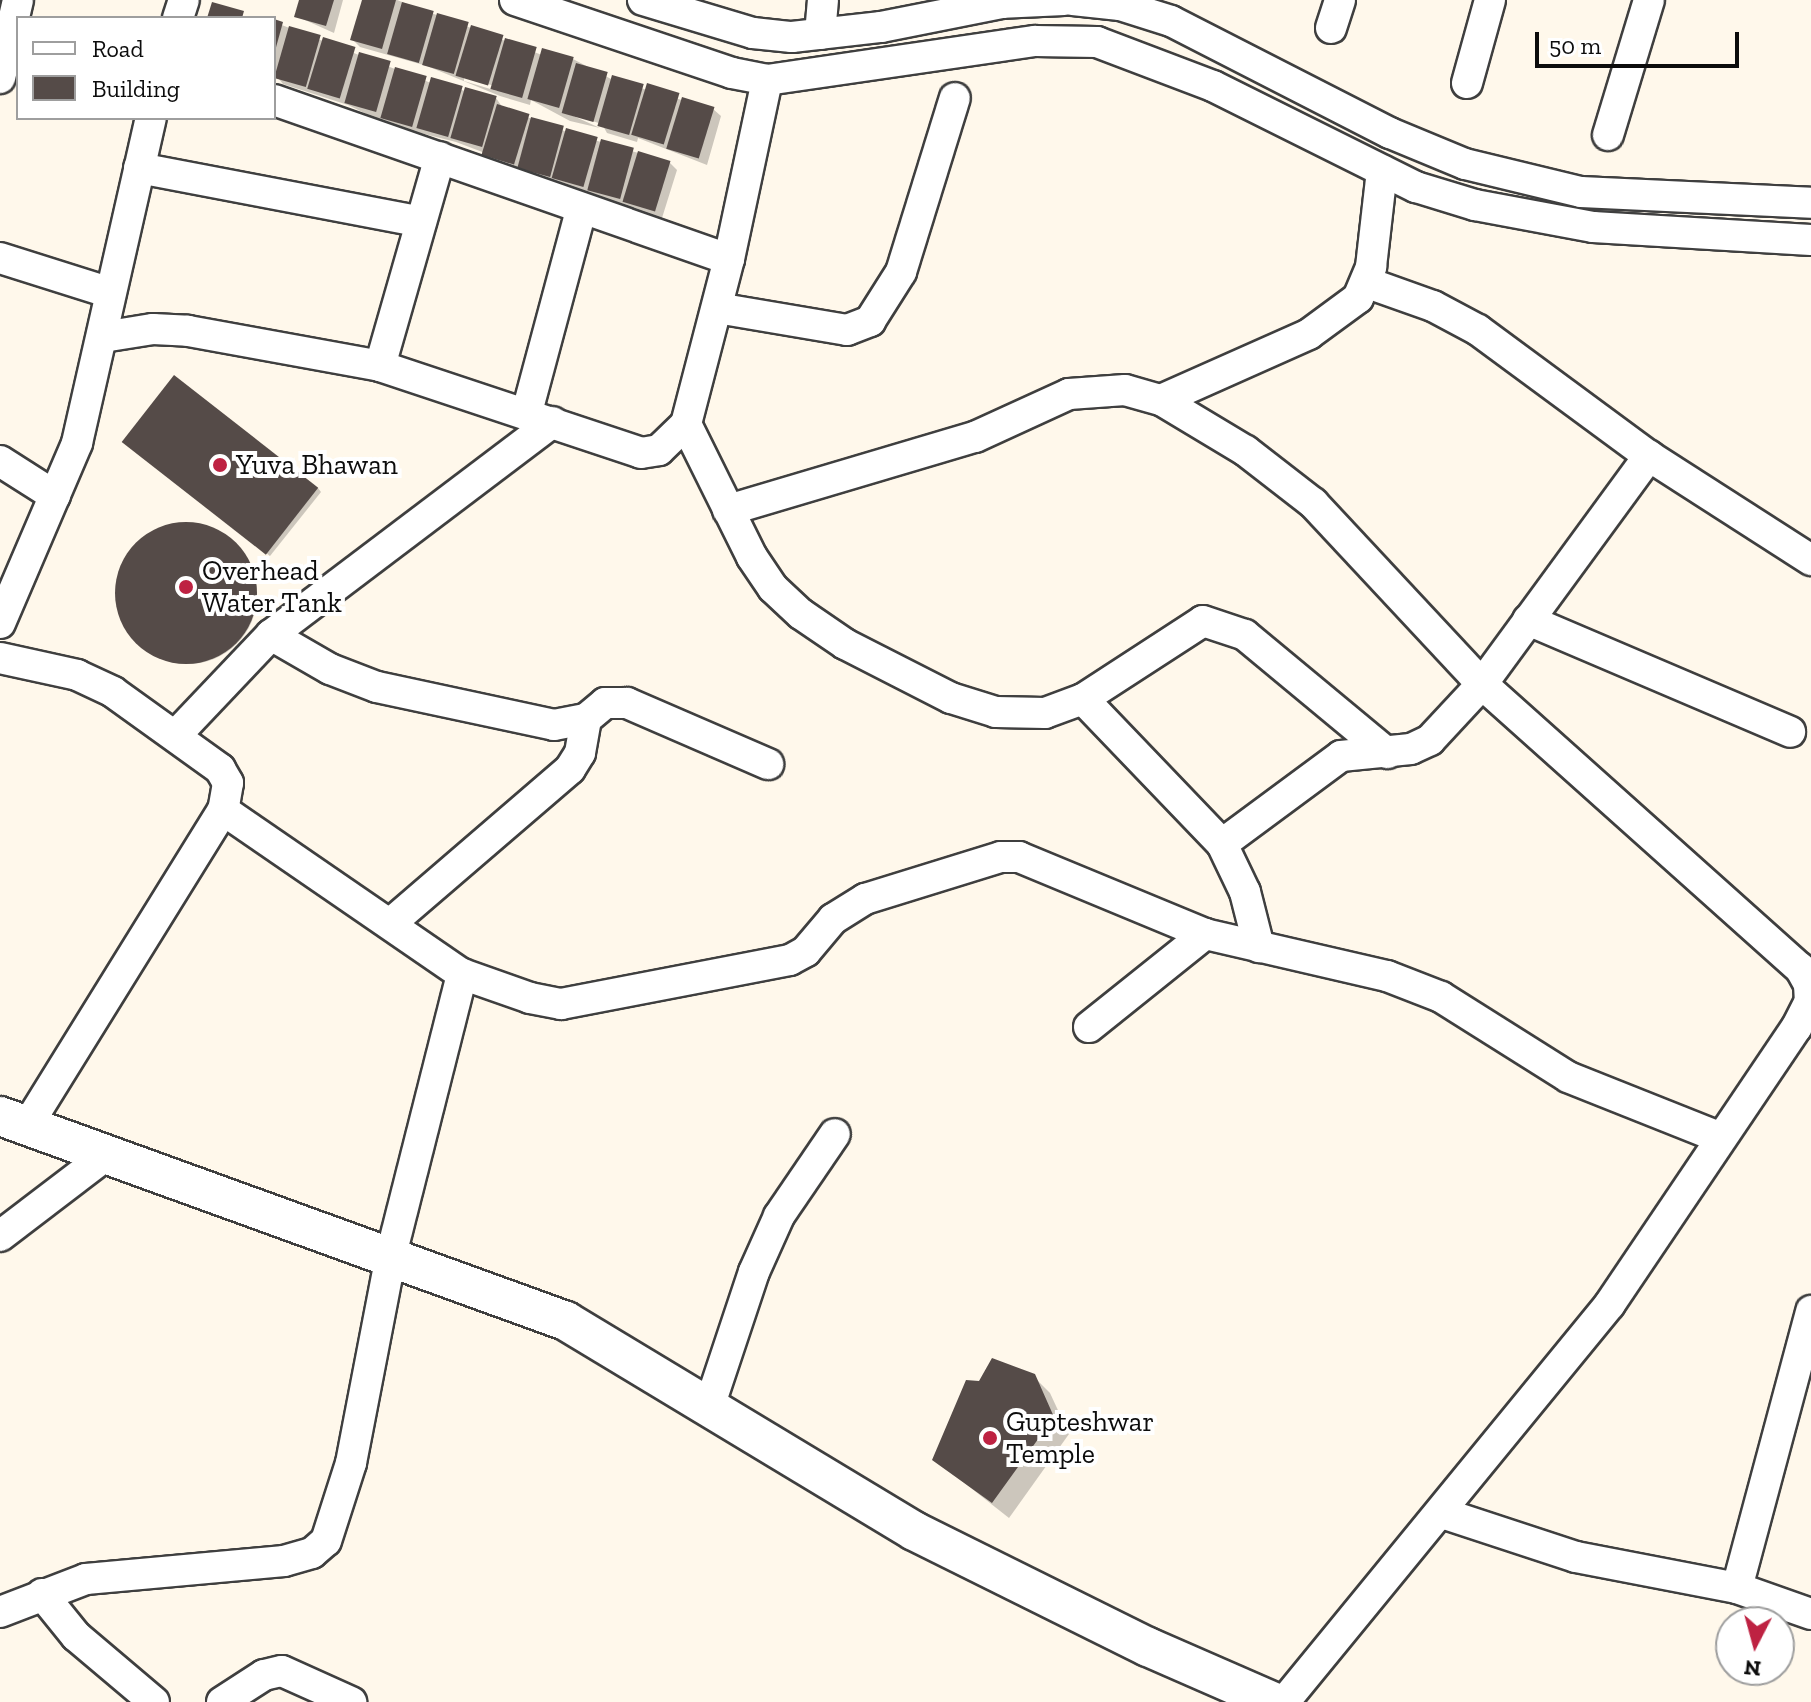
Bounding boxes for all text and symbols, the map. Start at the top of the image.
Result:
legend [16,16,276,120]
scale bar [1539,16,1743,66]
text: 50 m [1549,31,1601,60]
text: Road [92,34,144,63]
text: Building [92,74,180,103]
place label: Yuva Bhawan [236,448,398,482]
marker: Yuva Bhawan [211,456,229,474]
place label: Overhead Water Tank [202,554,343,620]
marker: Overhead Water Tank [177,578,195,596]
place label: Gupteshwar Temple [1006,1405,1154,1471]
marker: Gupteshwar Temple [981,1429,999,1447]
north arrow [1715,1606,1795,1686]
text: N [1743,1654,1762,1683]

